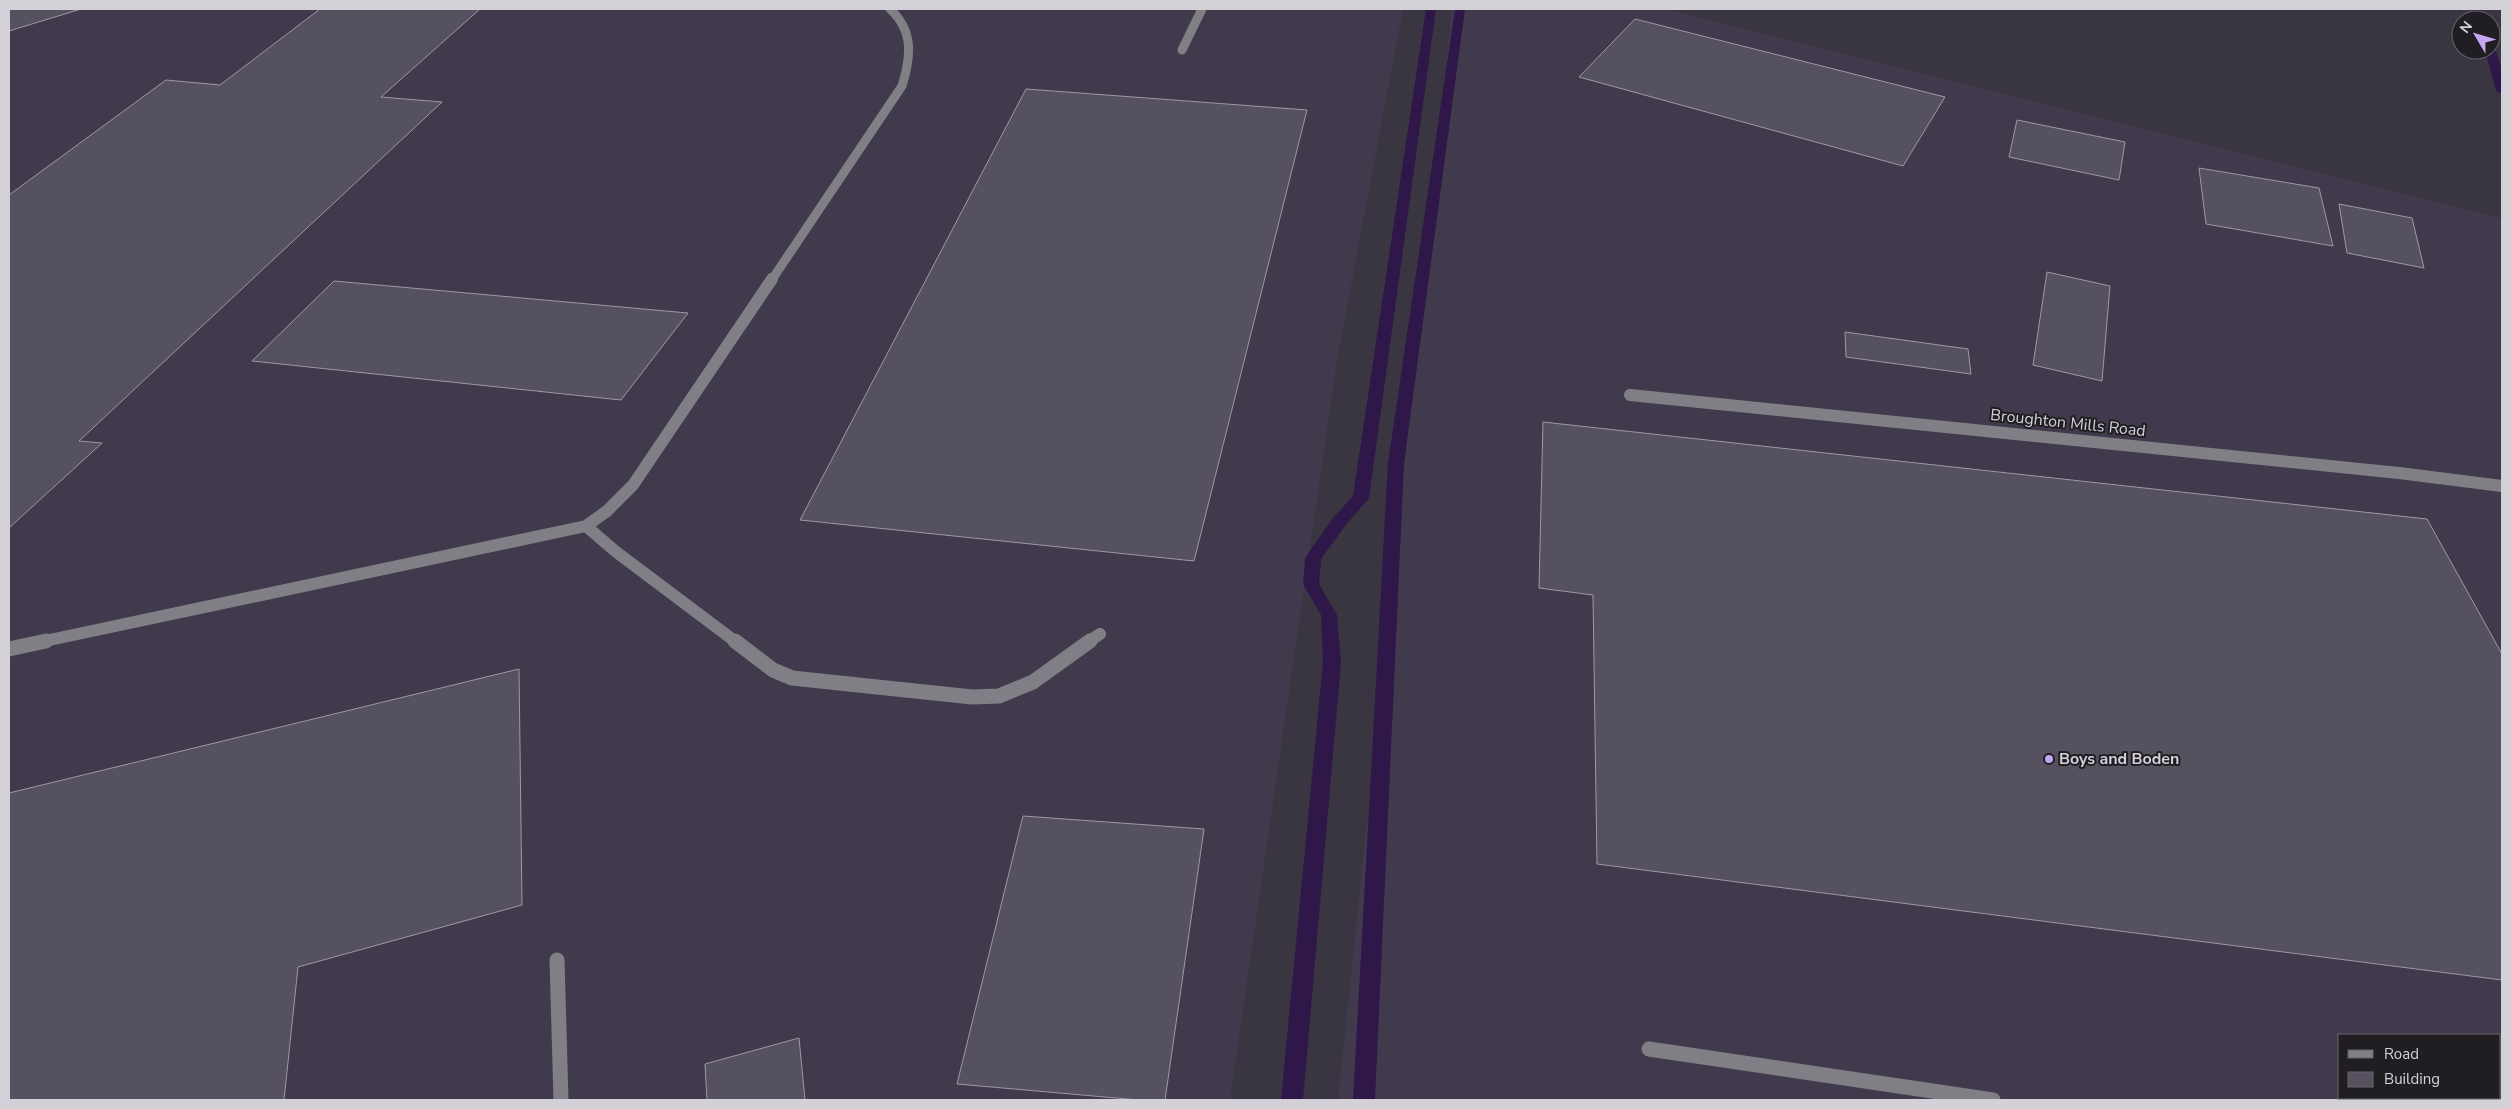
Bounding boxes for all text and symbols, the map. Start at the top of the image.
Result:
north arrow [2451,10,2501,60]
text: N [2455,17,2477,37]
street label: Broughton Mills Road [1989,404,2147,442]
place label: Boys and Boden [2059,748,2179,770]
marker: Boys and Boden [2043,753,2055,765]
legend [2338,1034,2501,1099]
text: Road [2384,1044,2419,1064]
text: Building [2384,1069,2440,1089]

